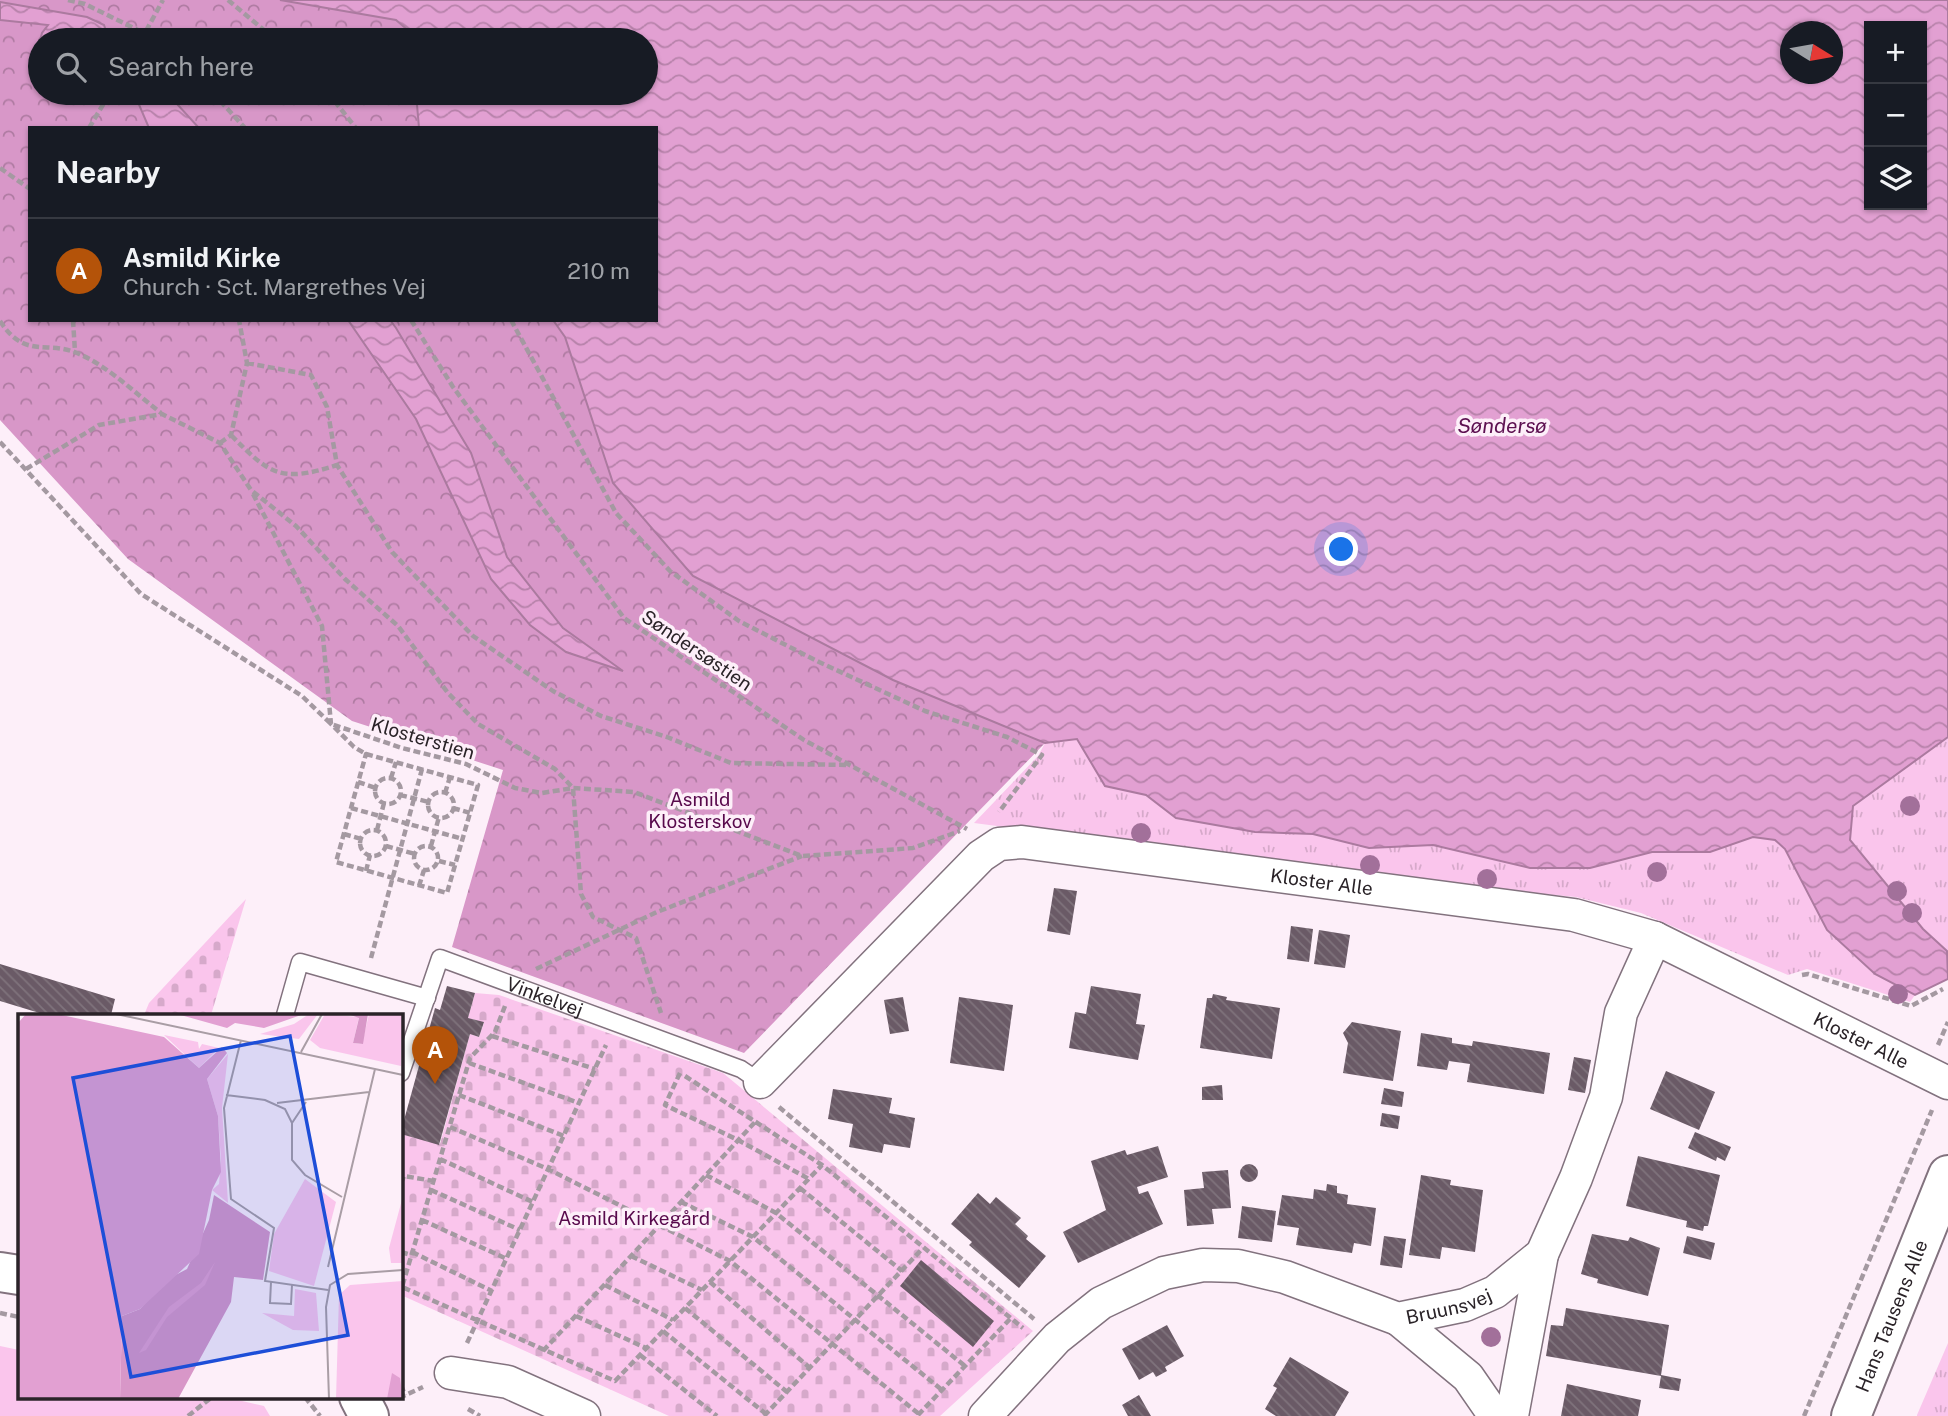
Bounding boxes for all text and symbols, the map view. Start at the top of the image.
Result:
north arrow [1780,21,1843,84]
map controls [1864,21,1927,210]
button: + [1864,21,1927,84]
search box [28,28,658,105]
icon: search [52,48,90,86]
text: Search here [108,51,254,82]
button: − [1864,84,1927,147]
button: layers [1864,147,1927,210]
text: Nearby [56,154,160,190]
text: Asmild Kirke [123,242,281,273]
text: A [71,257,87,284]
text: 210 m [567,257,630,284]
text: Church · Sct. Margrethes Vej [123,273,426,300]
water label: Søndersø [1457,413,1548,438]
your location [1324,532,1358,566]
street label: Søndersøstien [638,605,756,695]
street label: Klosterstien [369,713,477,763]
park label: Asmild Klosterskov [648,788,752,832]
street label: Kloster Alle [1269,864,1374,899]
street label: Vinkelvej [503,972,586,1021]
street label: Kloster Alle [1810,1007,1912,1073]
inset map [18,1014,402,1398]
pin: A [412,1026,458,1084]
park label: Asmild Kirkegård [558,1207,710,1229]
street label: Hans Tausens Alle [1851,1236,1932,1395]
street label: Bruunsvej [1404,1284,1495,1328]

